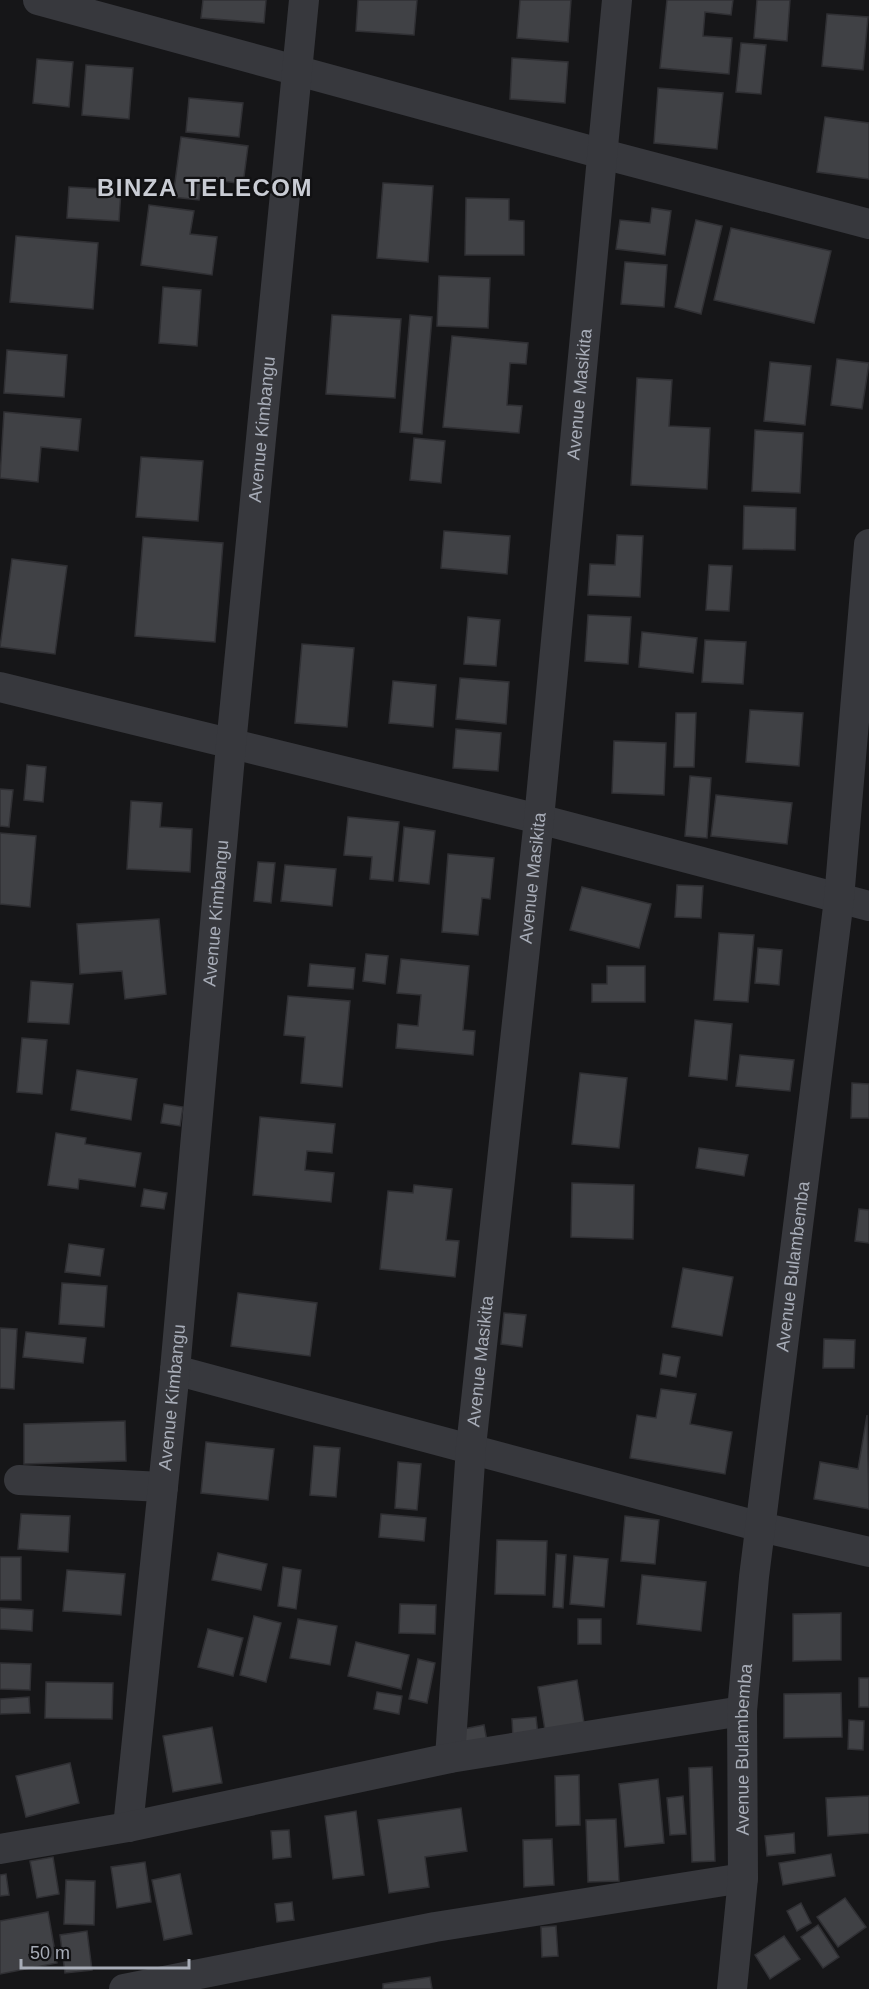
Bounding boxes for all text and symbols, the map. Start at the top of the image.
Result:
district label: BINZA TELECOM [97,174,313,201]
street label: Avenue Masikita [563,327,596,461]
street label: Avenue Kimbangu [245,355,279,503]
street label: Avenue Masikita [516,811,550,945]
street label: Avenue Kimbangu [199,839,232,987]
street label: Avenue Bulambemba [772,1179,814,1353]
street label: Avenue Masikita [463,1294,497,1428]
street label: Avenue Kimbangu [155,1323,189,1471]
street label: Avenue Bulambemba [732,1662,756,1836]
scale bar [21,1932,189,1970]
text: 50 m [30,1943,70,1963]

